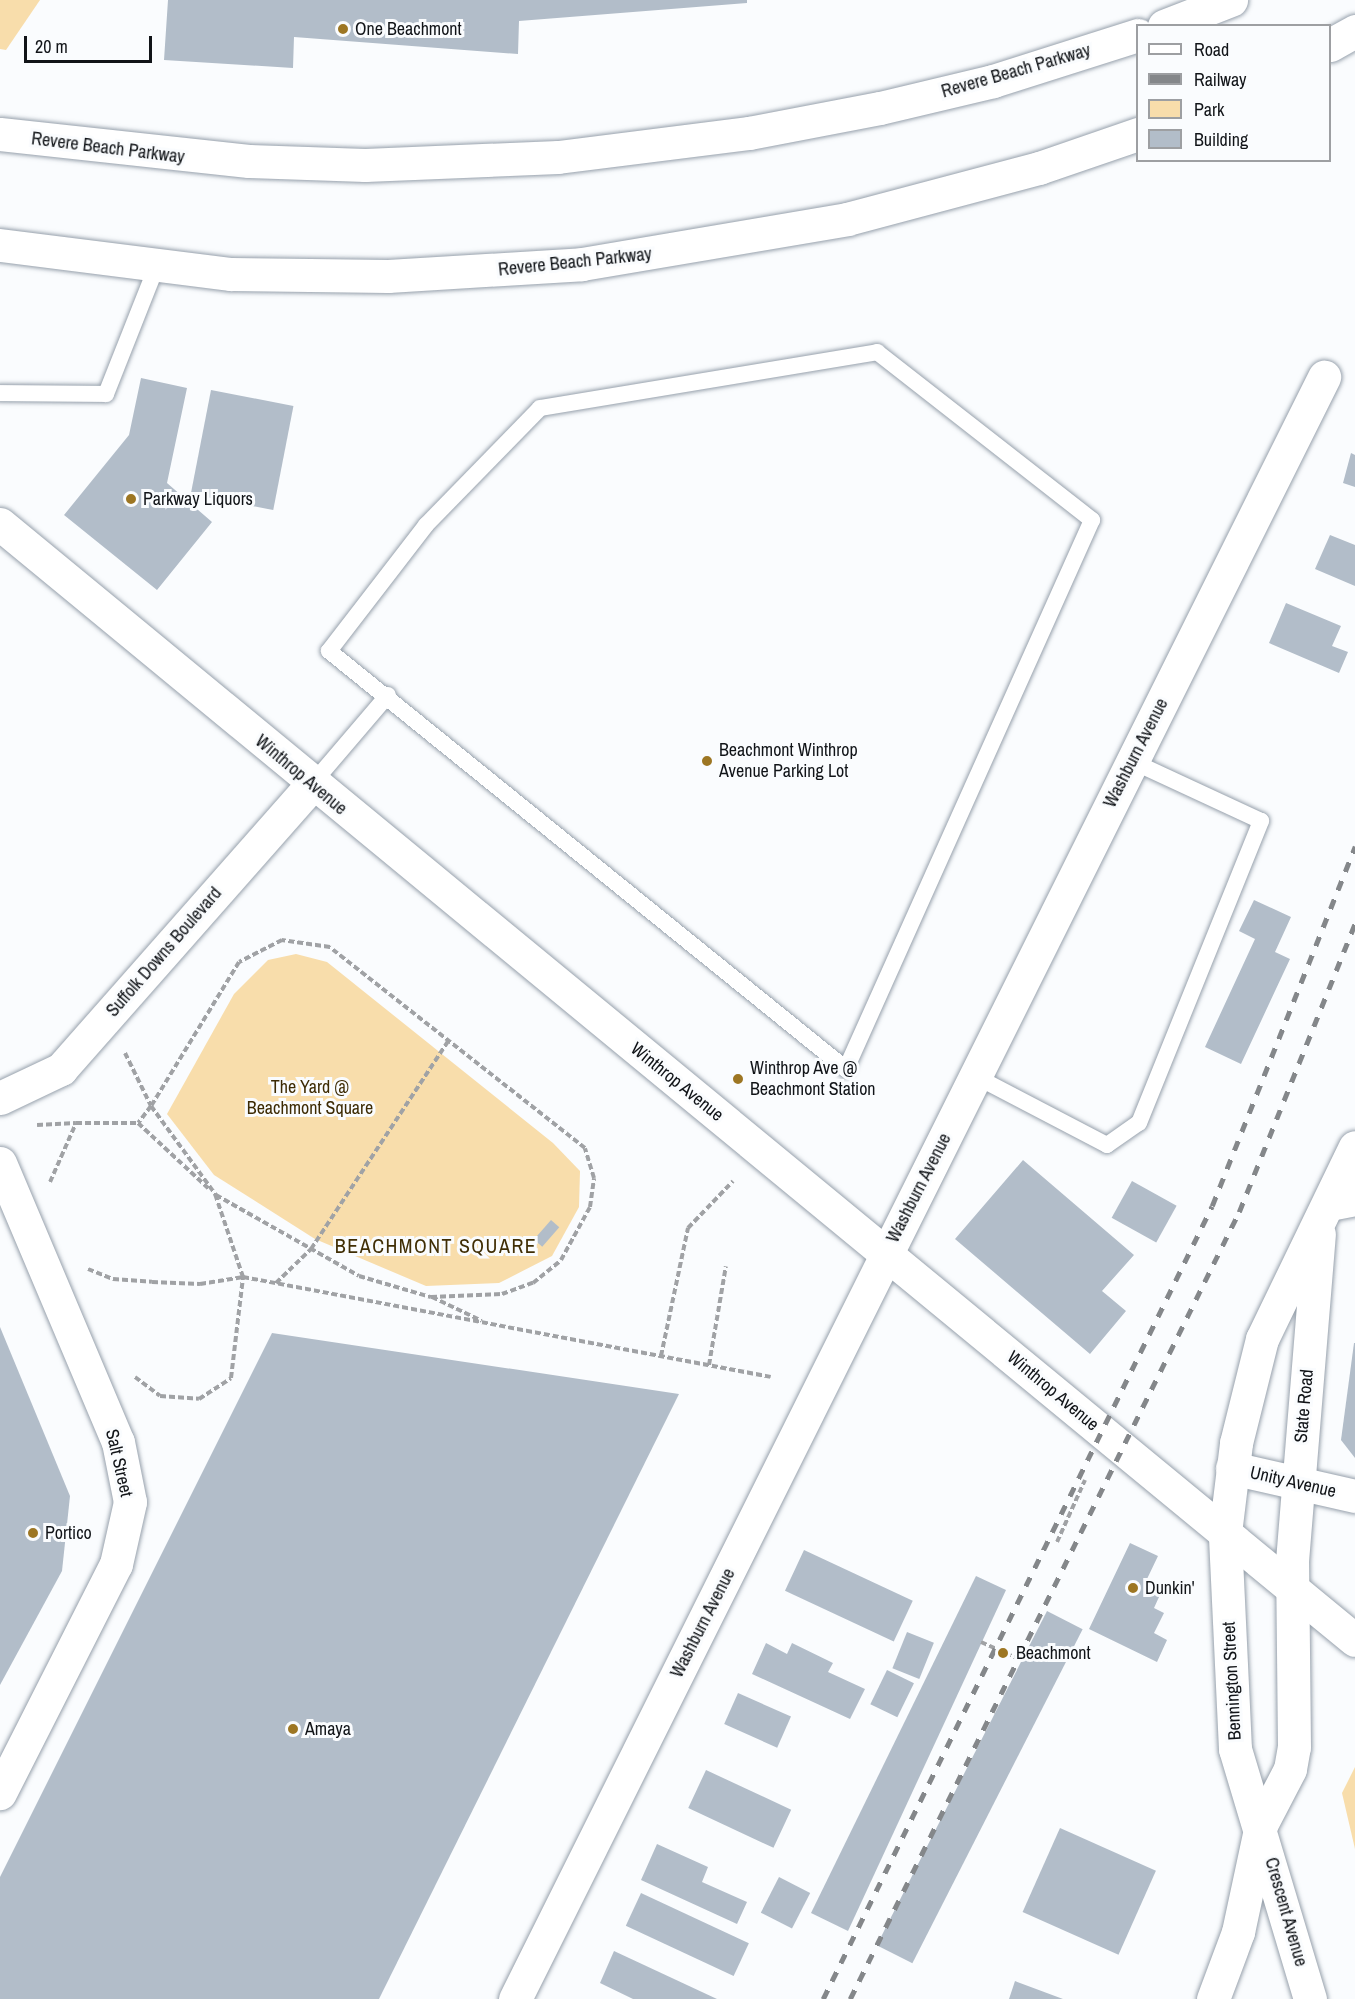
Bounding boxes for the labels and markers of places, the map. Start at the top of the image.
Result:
place label: One Beachmont [355,18,462,40]
marker: One Beachmont [336,22,350,36]
place label: Parkway Liquors [143,488,253,510]
marker: Parkway Liquors [124,492,138,506]
place label: Beachmont Winthrop Avenue Parking Lot [719,740,858,783]
marker: Beachmont Winthrop Avenue Parking Lot [700,754,714,768]
place label: Winthrop Ave @ Beachmont Station [750,1058,876,1100]
marker: Winthrop Ave @ Beachmont Station [731,1072,745,1086]
place label: Portico [45,1522,92,1544]
marker: Portico [26,1526,40,1540]
place label: Dunkin' [1145,1577,1195,1599]
marker: Dunkin' [1126,1581,1140,1595]
place label: Beachmont [1016,1642,1091,1664]
marker: Beachmont [994,1644,1012,1662]
place label: Amaya [305,1718,351,1740]
marker: Amaya [286,1722,300,1736]

